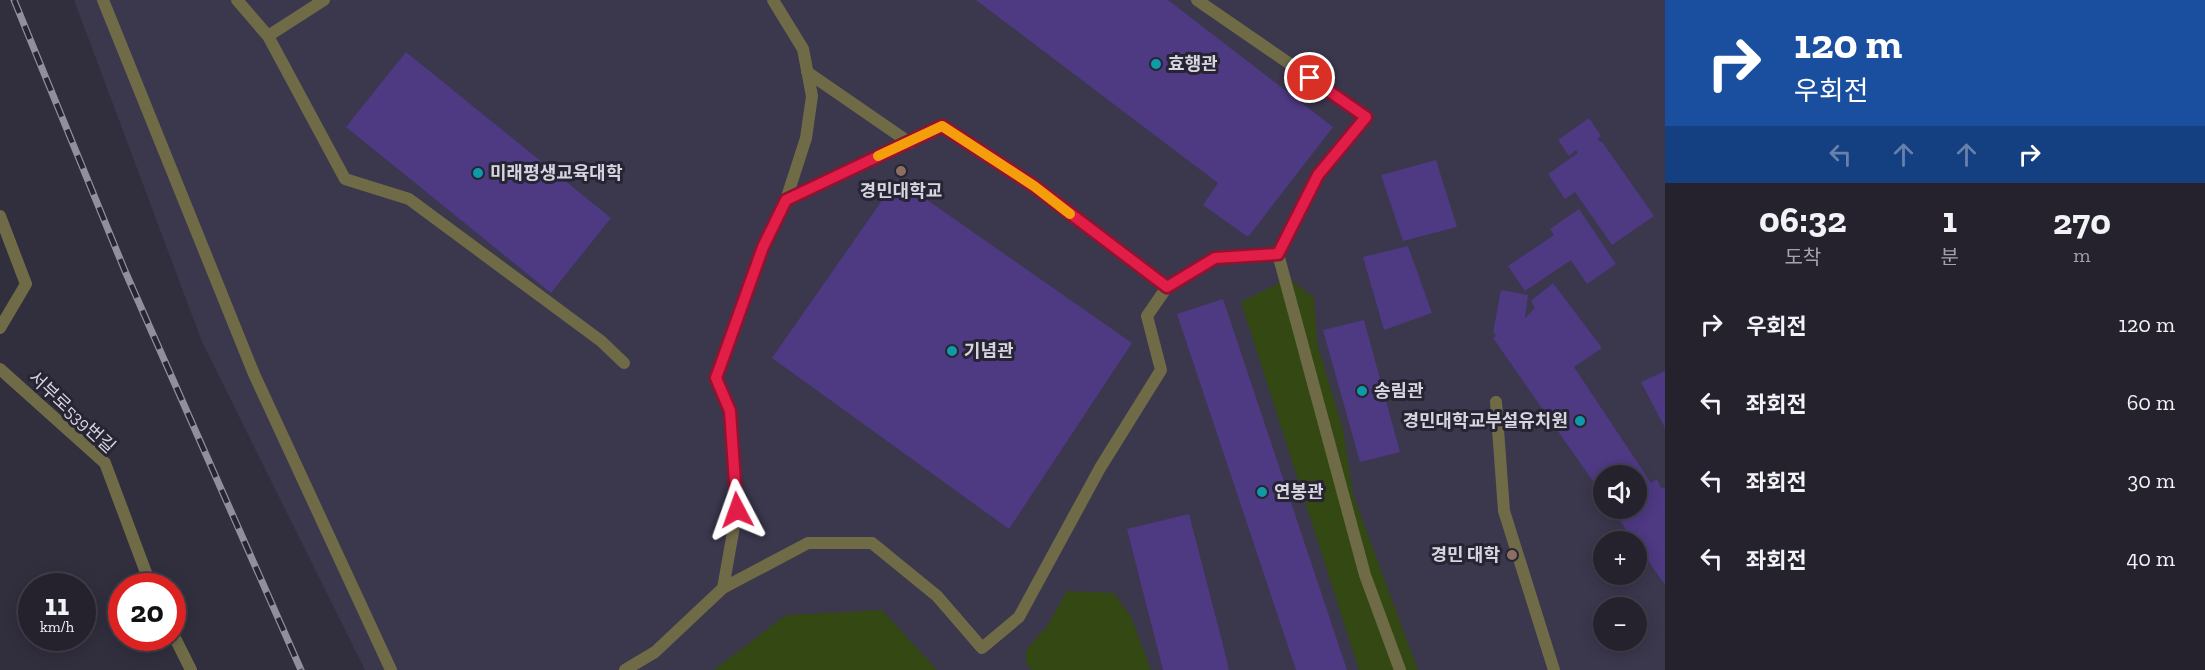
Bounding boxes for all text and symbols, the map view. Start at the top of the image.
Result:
text: 120 m [1794,18,1902,69]
icon: right [1695,24,1773,102]
pin [1284,52,1335,103]
place label: 효행관 [1168,53,1218,75]
marker: 효행관 [1149,57,1163,71]
icon: arrive [1293,61,1326,94]
text: 우회전 [1794,75,1869,107]
icon: left [1824,138,1857,171]
icon: ahead [1887,138,1920,171]
icon: ahead [1950,138,1983,171]
icon: right [2013,138,2046,171]
place label: 미래평생교육대학 [490,162,623,184]
marker: 경민대학교 [894,164,908,178]
marker: 미래평생교육대학 [471,166,485,180]
place label: 경민대학교 [860,180,942,202]
text: 06:32 [1759,198,1847,241]
text: 1 [1943,198,1957,241]
text: 270 [2053,200,2111,243]
text: m [2073,243,2091,267]
text: 도착 [1784,245,1821,269]
text: 분 [1941,245,1959,269]
icon: right [1695,308,1728,341]
text: 120 m [2119,311,2175,338]
text: 우회전 [1746,313,1807,340]
place label: 기념관 [964,340,1014,362]
marker: 기념관 [945,344,959,358]
street label: 서부로539번길 [24,366,120,458]
place label: 송림관 [1374,380,1424,402]
marker: 송림관 [1355,384,1369,398]
icon: left [1695,386,1728,419]
text: 60 m [2127,389,2175,416]
text: 좌회전 [1746,391,1807,418]
place label: 경민대학교부설유치원 [1402,410,1568,432]
marker: 경민대학교부설유치원 [1573,414,1587,428]
icon: left [1695,464,1728,497]
map controls [1593,465,1647,651]
button: sound [1593,465,1647,519]
text: 30 m [2128,467,2175,494]
text: 좌회전 [1746,469,1807,496]
position arrow [705,478,769,542]
place label: 연봉관 [1274,481,1324,503]
marker: 연봉관 [1255,485,1269,499]
button: + [1593,531,1647,585]
icon: left [1695,542,1728,575]
place label: 경민 대학 [1430,544,1500,566]
text: 40 m [2126,545,2175,572]
text: 좌회전 [1746,547,1807,574]
marker: 경민 대학 [1505,548,1519,562]
speed limit sign: 20 [108,573,186,651]
text: 11 [45,587,69,623]
button: − [1593,597,1647,651]
text: km/h [40,618,74,636]

